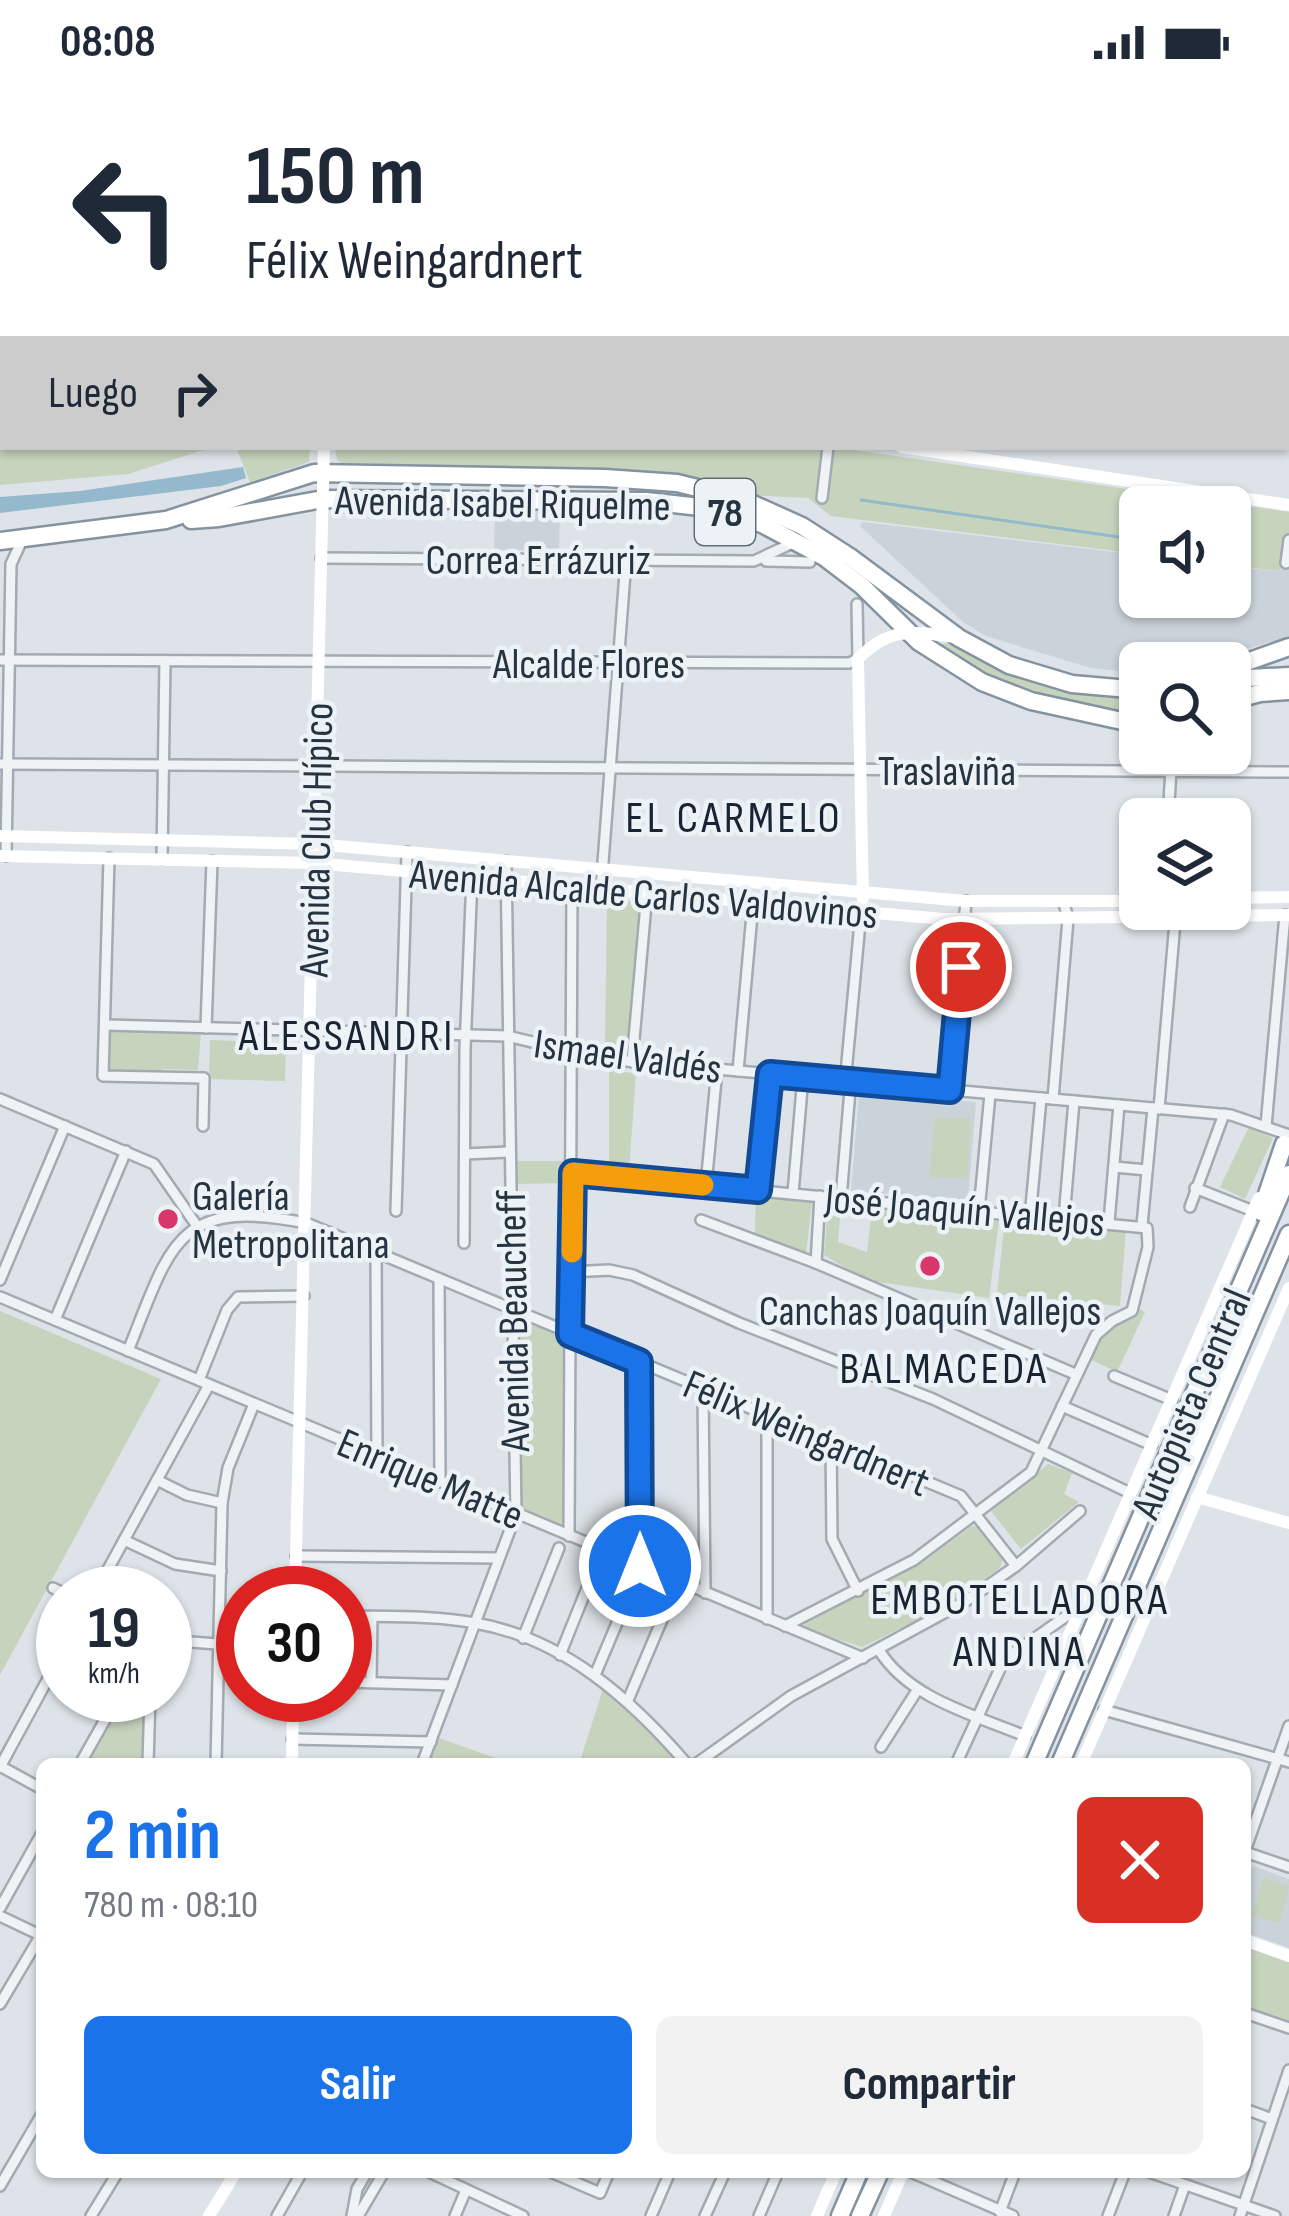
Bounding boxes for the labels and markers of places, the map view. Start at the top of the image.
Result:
pin [910,916,1012,1018]
place label: Galería Metropolitana [192,1172,390,1271]
marker: Galería Metropolitana [155,1206,181,1232]
marker: Canchas Joaquín Vallejos [917,1253,943,1279]
place label: Canchas Joaquín Vallejos [759,1287,1101,1338]

